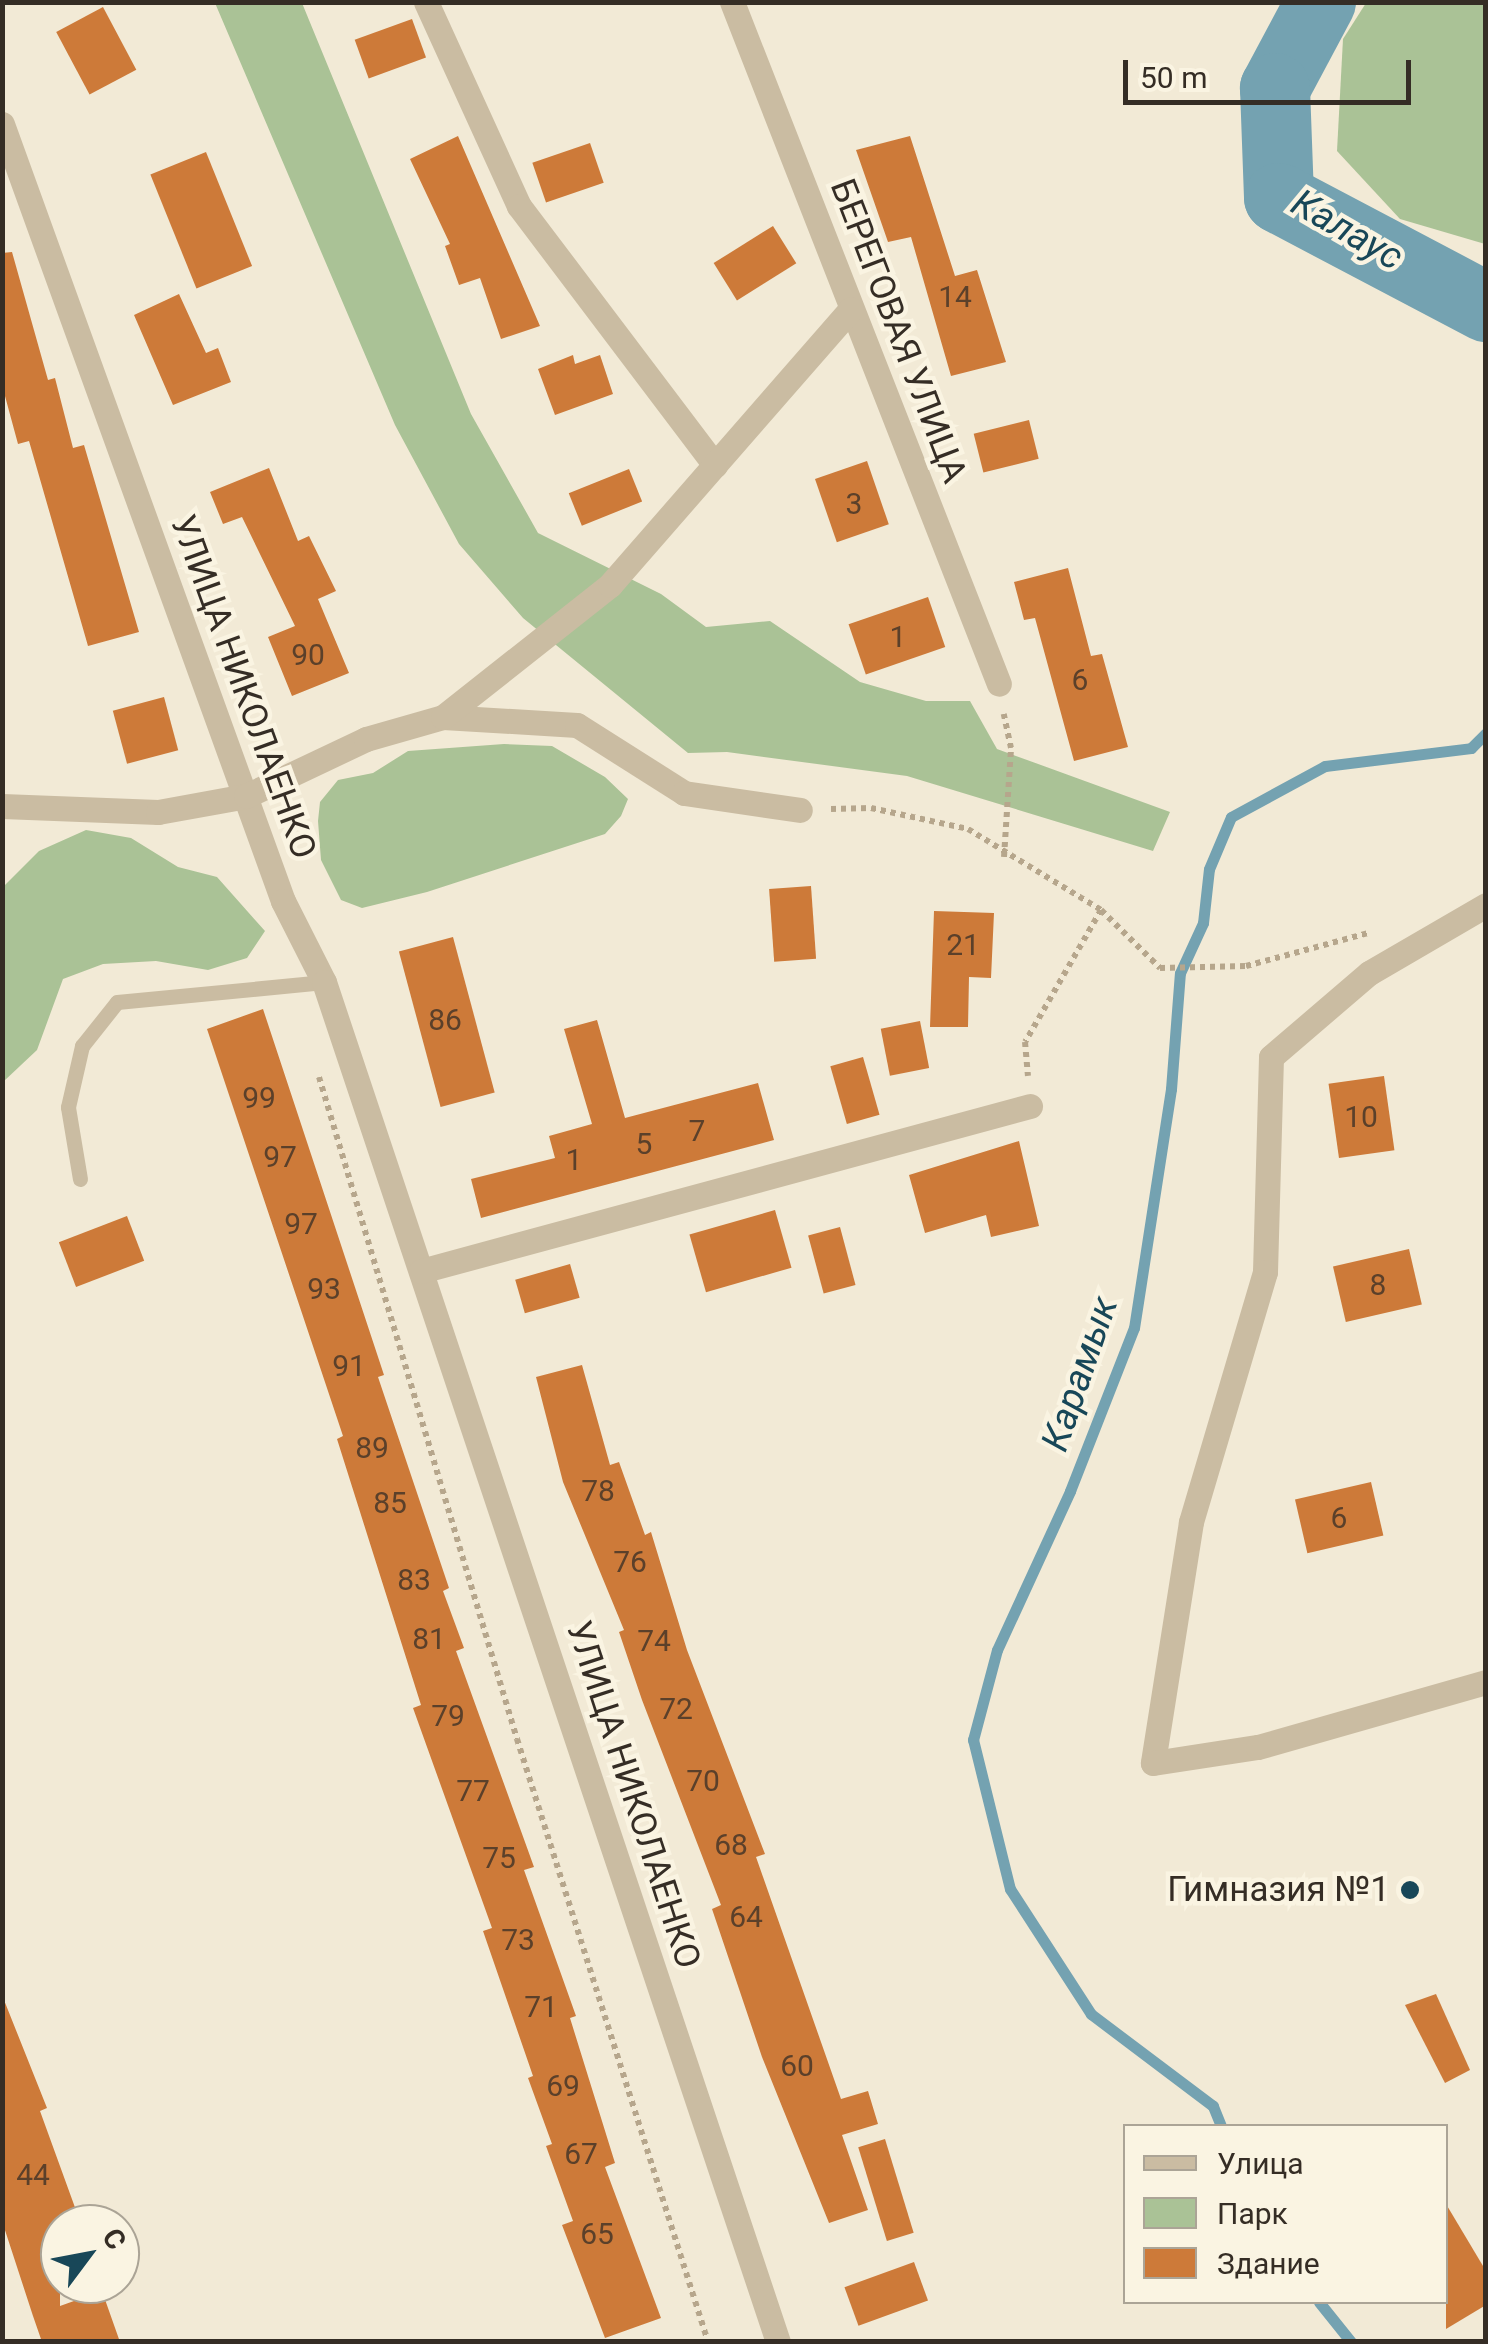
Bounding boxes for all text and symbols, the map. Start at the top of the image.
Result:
scale bar [1128,40,1416,102]
text: 50 m [1140,60,1207,95]
street label: БЕРЕГОВАЯ УЛИЦА [821,173,975,489]
water label: Калаус [1283,180,1411,280]
house number: 14 [938,279,972,315]
house number: 3 [846,486,862,522]
street label: УЛИЦА НИКОЛАЕНКО [161,509,325,865]
house number: 1 [890,619,906,655]
house number: 90 [291,637,325,673]
house number: 6 [1072,662,1088,698]
house number: 21 [946,927,980,963]
house number: 86 [428,1002,462,1038]
house number: 99 [242,1080,276,1116]
house number: 10 [1344,1099,1378,1135]
house number: 7 [689,1113,705,1149]
house number: 5 [636,1126,652,1162]
house number: 97 [263,1139,297,1175]
house number: 1 [566,1142,582,1178]
house number: 97 [284,1206,318,1242]
house number: 8 [1370,1267,1386,1303]
house number: 93 [307,1271,341,1307]
water label: Карамык [1032,1291,1128,1457]
house number: 91 [332,1348,366,1384]
house number: 89 [355,1430,389,1466]
house number: 78 [581,1473,615,1509]
house number: 85 [373,1485,407,1521]
house number: 6 [1331,1500,1347,1536]
house number: 76 [613,1544,647,1580]
house number: 83 [397,1562,431,1598]
street label: УЛИЦА НИКОЛАЕНКО [557,1616,709,1974]
house number: 81 [412,1621,446,1657]
house number: 74 [637,1623,671,1659]
house number: 72 [659,1691,693,1727]
house number: 79 [431,1698,465,1734]
house number: 70 [686,1763,720,1799]
house number: 77 [456,1773,490,1809]
house number: 68 [714,1827,748,1863]
house number: 75 [482,1840,516,1876]
place label: Гимназия №1 [1167,1869,1390,1911]
marker: Гимназия №1 [1399,1879,1421,1901]
house number: 64 [729,1899,763,1935]
house number: 73 [501,1922,535,1958]
house number: 71 [524,1989,558,2025]
house number: 60 [780,2048,814,2084]
house number: 69 [546,2068,580,2104]
legend [1123,2124,1448,2304]
house number: 67 [564,2136,598,2172]
text: Улица [1217,2146,1304,2181]
house number: 44 [16,2157,50,2193]
text: Парк [1217,2196,1288,2231]
north arrow [40,2204,140,2304]
house number: 65 [580,2216,614,2252]
text: С [95,2222,133,2255]
text: Здание [1217,2246,1320,2281]

